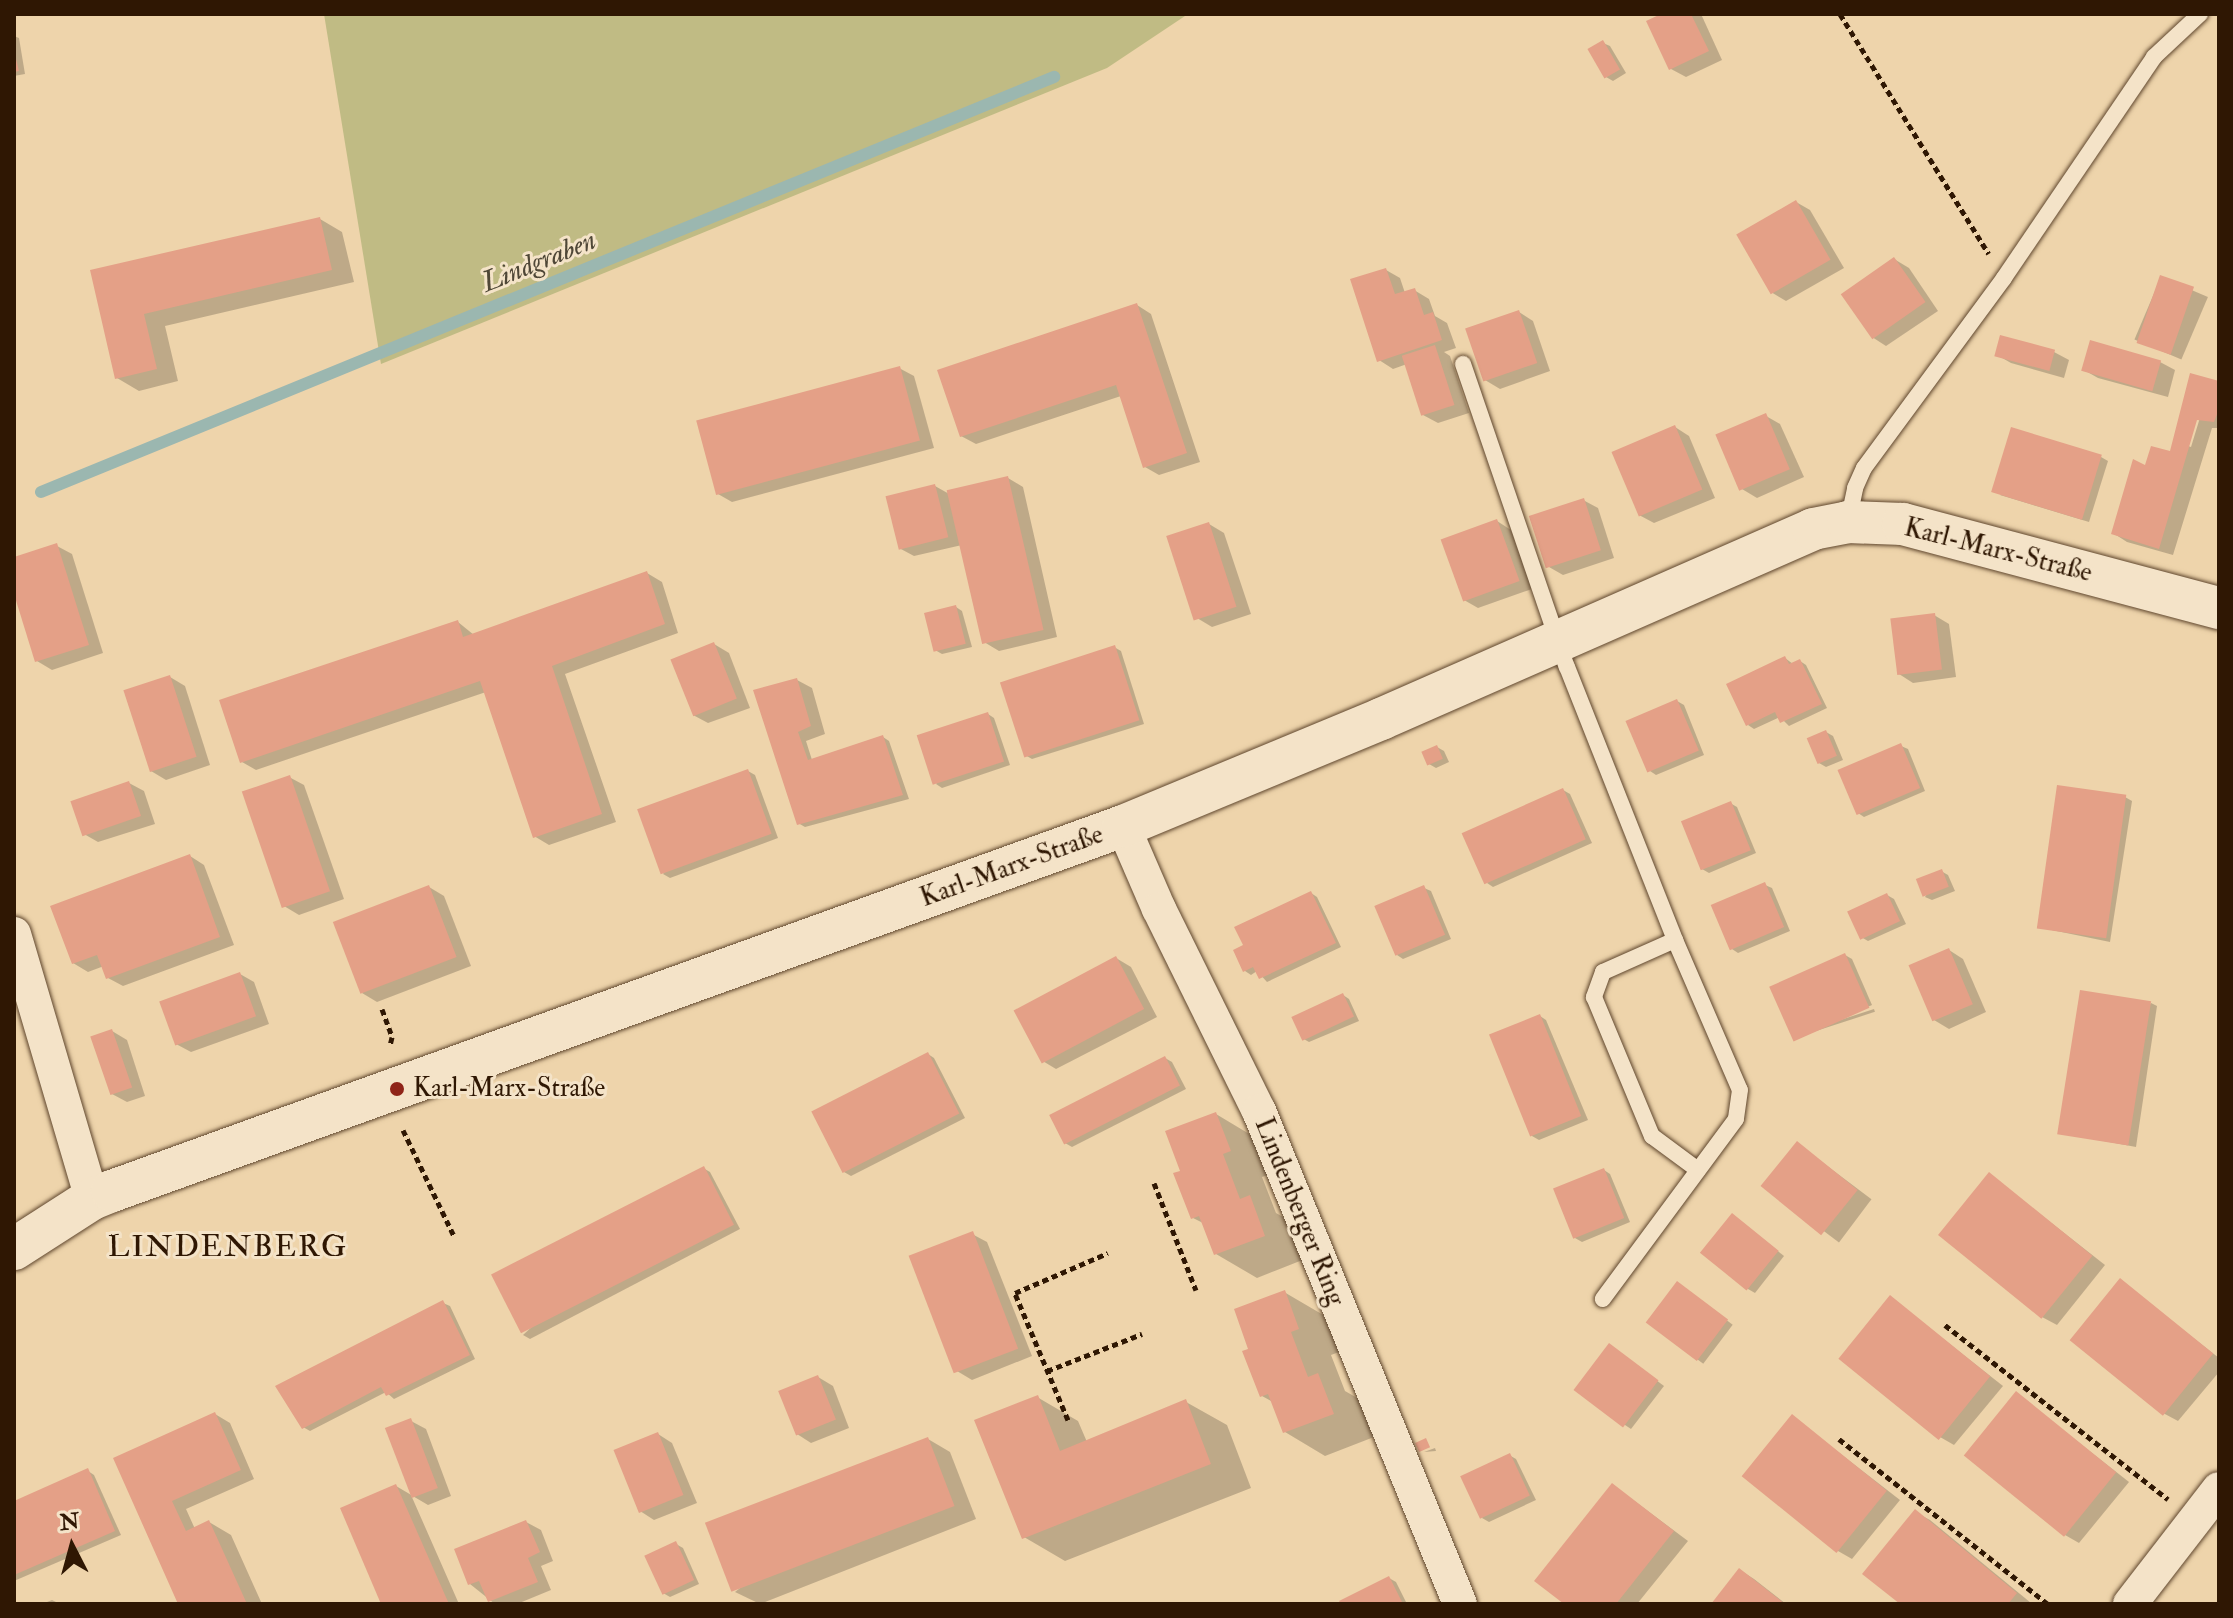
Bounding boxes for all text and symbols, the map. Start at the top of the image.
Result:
water label: Lindgraben [477,224,601,300]
street label: Karl-Marx-Straße [1901,513,2095,589]
street label: Karl-Marx-Straße [916,819,1108,915]
place label: Karl-Marx-Straße [413,1073,605,1105]
marker: Karl-Marx-Straße [388,1080,406,1098]
street label: Lindenberger Ring [1247,1114,1351,1310]
district label: LINDENBERG [108,1229,348,1265]
north arrow [32,1506,112,1586]
text: N [58,1507,81,1537]

